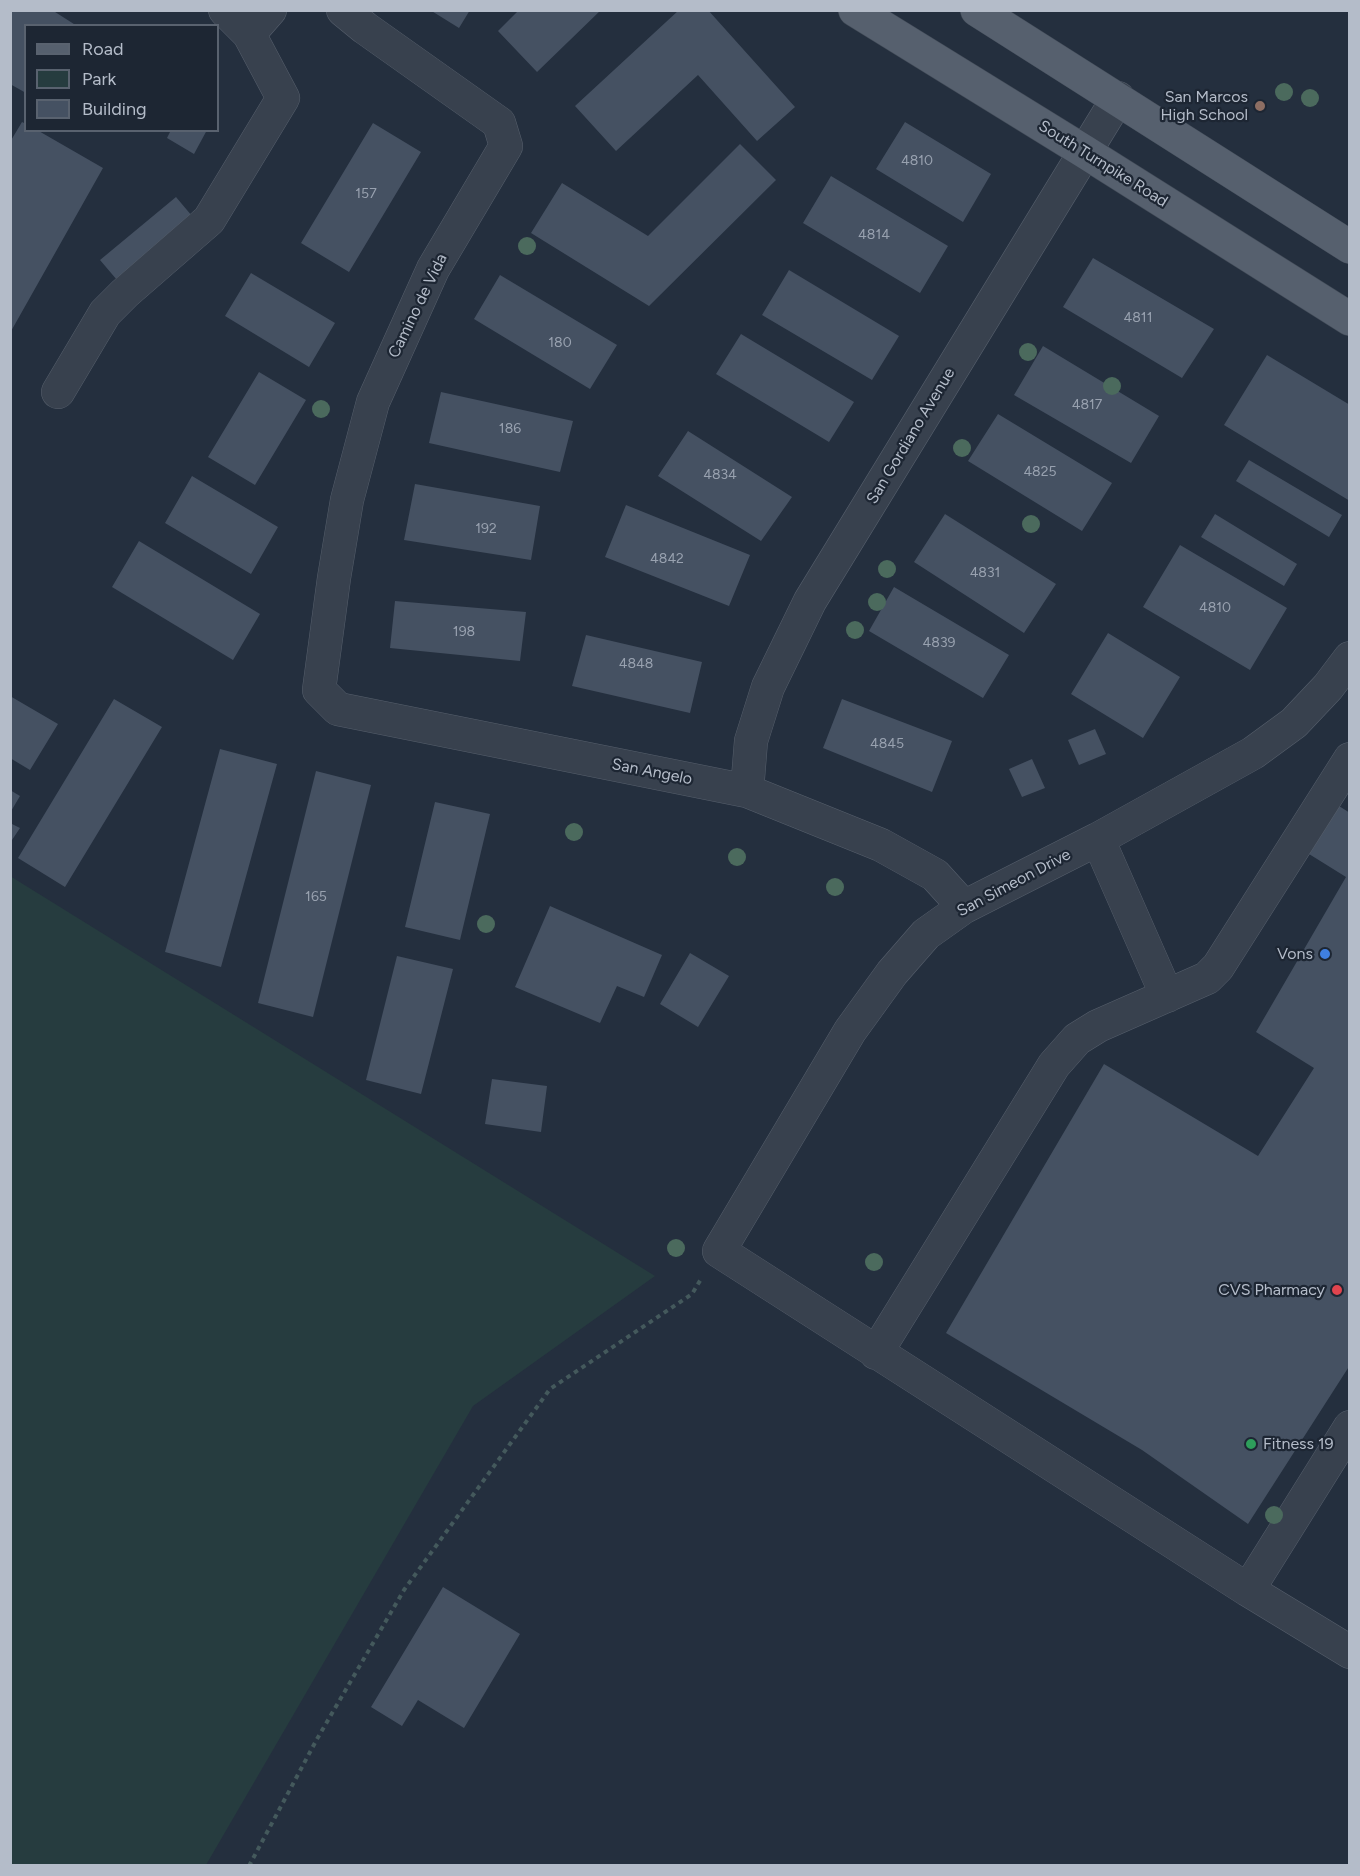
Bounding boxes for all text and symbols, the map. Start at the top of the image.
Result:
legend [24,24,219,132]
text: Road [82,38,123,60]
text: Park [82,68,116,90]
place label: San Marcos High School [1161,87,1248,125]
text: Building [82,98,147,120]
marker: San Marcos High School [1253,99,1267,113]
street label: South Turnpike Road [1035,116,1171,212]
house number: 4810 [901,153,933,169]
house number: 157 [355,186,377,202]
house number: 4814 [858,227,890,243]
street label: Camino de Vida [384,251,452,361]
house number: 4811 [1124,310,1152,326]
house number: 180 [548,335,572,351]
street label: San Gordiano Avenue [863,365,959,507]
house number: 4817 [1072,397,1102,413]
house number: 186 [499,421,521,437]
house number: 4825 [1023,464,1057,480]
house number: 4834 [703,467,737,483]
house number: 192 [475,521,497,537]
house number: 4842 [650,551,684,567]
house number: 4831 [970,565,1000,581]
house number: 4810 [1199,600,1231,616]
house number: 198 [453,624,475,640]
house number: 4839 [923,635,955,651]
house number: 4848 [619,656,653,672]
house number: 4845 [870,736,904,752]
street label: San Angelo [610,755,694,789]
street label: San Simeon Drive [954,845,1074,921]
house number: 165 [305,889,327,905]
place label: Vons [1277,944,1313,964]
marker: Vons [1318,947,1332,961]
place label: CVS Pharmacy [1218,1280,1325,1300]
marker: CVS Pharmacy [1330,1283,1344,1297]
place label: Fitness 19 [1263,1434,1334,1454]
marker: Fitness 19 [1244,1437,1258,1451]

